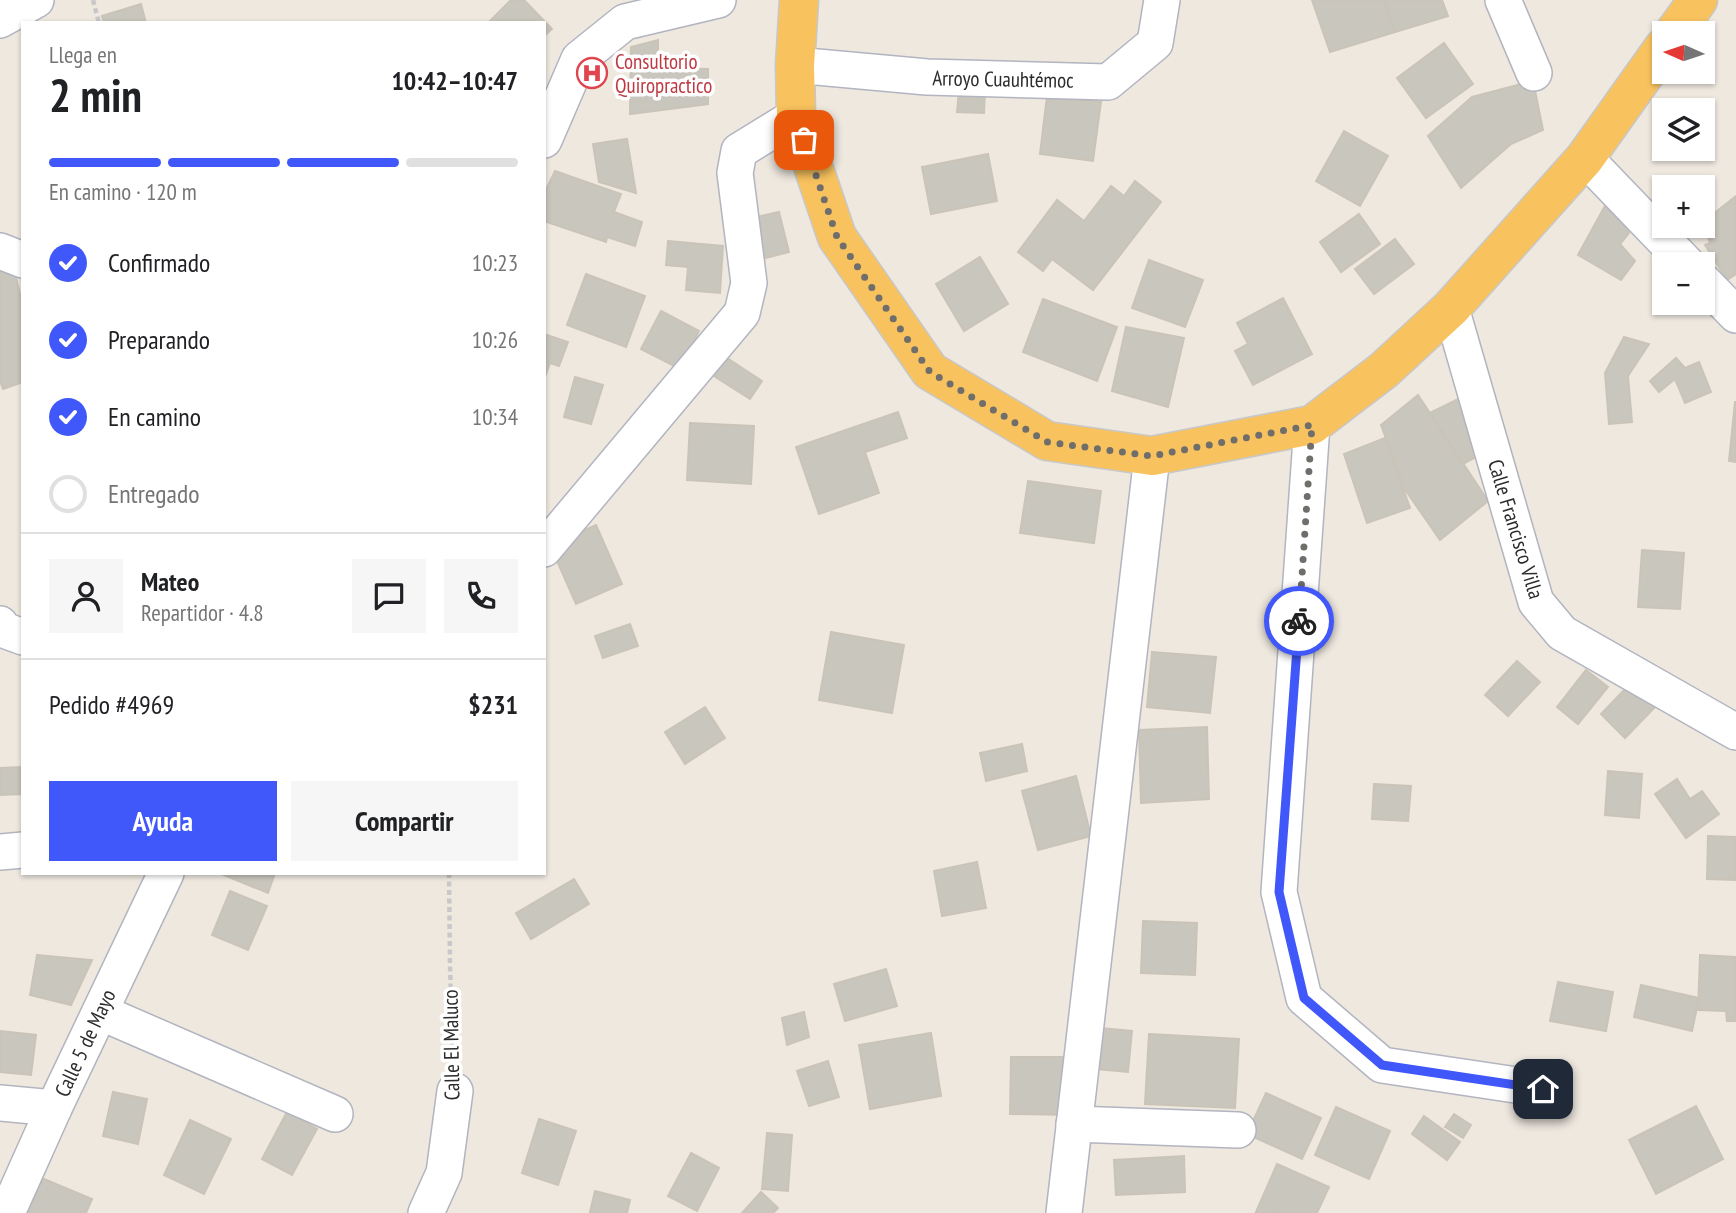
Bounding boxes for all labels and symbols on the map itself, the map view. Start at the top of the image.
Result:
north arrow [1652,21,1715,84]
place label: Consultorio Quiropractico [615,48,712,99]
hospital icon: Consultorio Quiropractico [575,56,609,90]
street label: Arroyo Cuauhtémoc [932,64,1074,94]
pin [774,110,834,170]
street label: Calle Francisco Villa [1482,456,1550,602]
courier [1264,586,1334,656]
street label: Calle 5 de Mayo [48,985,122,1101]
street label: Calle El Maluco [437,989,465,1101]
pin [1513,1059,1573,1119]

